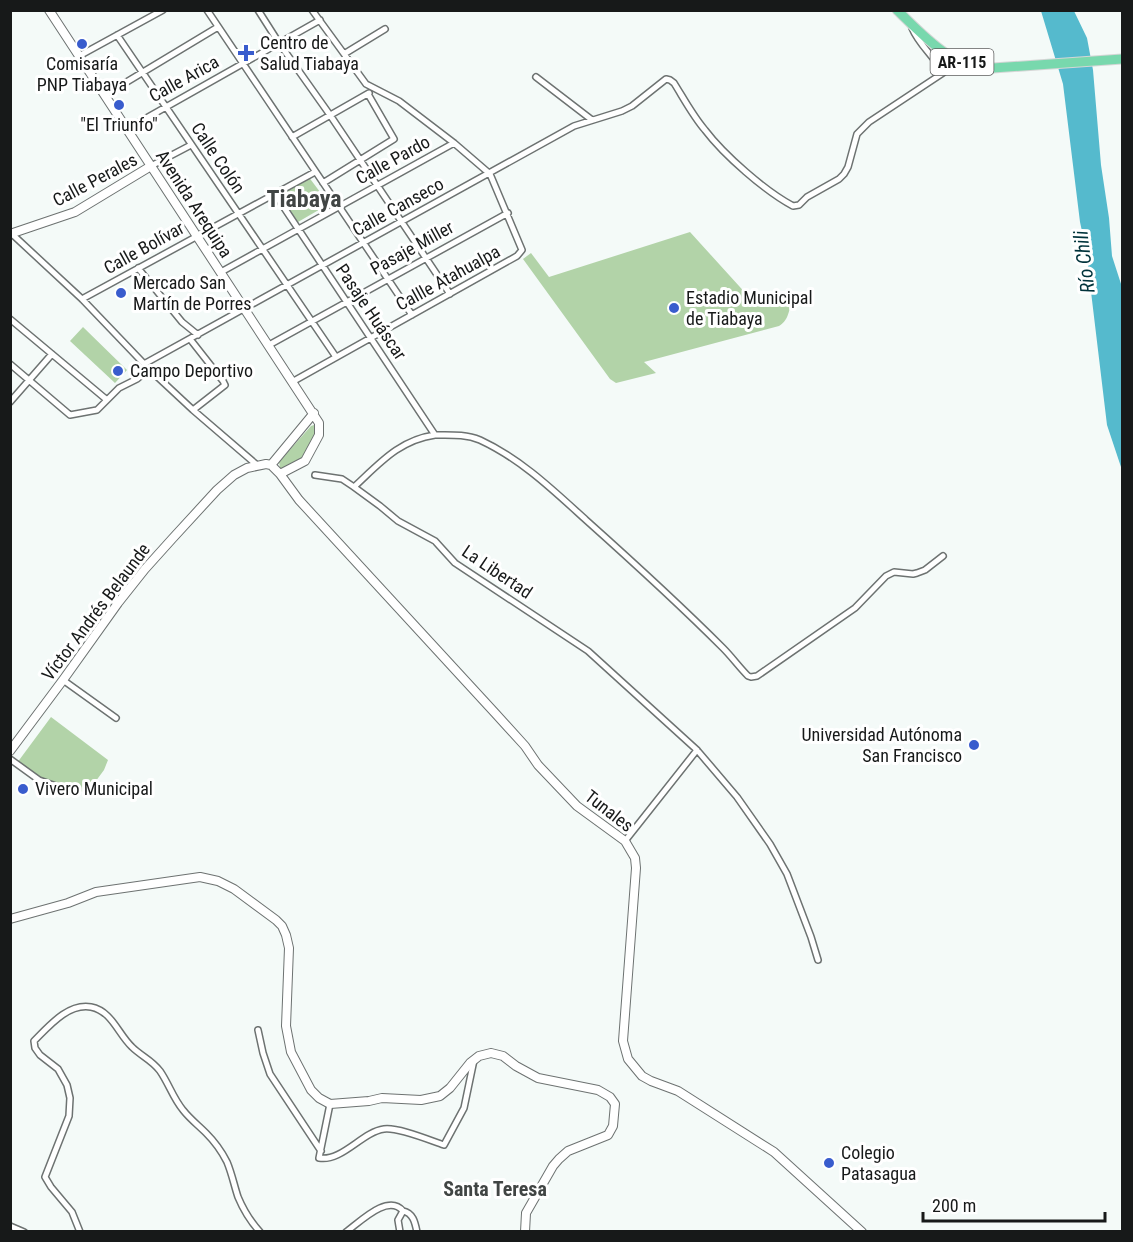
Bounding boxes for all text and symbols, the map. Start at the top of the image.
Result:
place label: Centro de Salud Tiabaya [260,32,359,74]
marker: Comisaría PNP Tiabaya [75,37,89,51]
marker: Centro de Salud Tiabaya [237,44,255,62]
road number: AR-115 [930,49,994,75]
street label: Calle Arica [145,51,222,106]
place label: Comisaría PNP Tiabaya [37,53,127,95]
marker: "El Triunfo" [112,98,126,112]
place label: "El Triunfo" [80,114,158,135]
street label: Calle Colón [187,118,250,197]
street label: Calle Pardo [352,131,433,188]
street label: Avenida Arequipa [152,146,237,261]
street label: Calle Perales [49,149,141,211]
street label: Calle Canseco [348,173,447,240]
district label: Tiabaya [266,185,342,213]
street label: Pasaje Miller [366,216,457,279]
street label: Calle Bolívar [100,217,188,278]
water label: Río Chili [1068,229,1100,295]
street label: Callle Atahualpa [392,240,503,315]
street label: Pasaje Huáscar [332,260,411,364]
place label: Mercado San Martín de Porres [133,272,251,314]
marker: Mercado San Martín de Porres [114,286,128,300]
place label: Estadio Municipal de Tiabaya [686,287,813,329]
marker: Estadio Municipal de Tiabaya [667,301,681,315]
place label: Campo Deportivo [130,360,253,381]
marker: Campo Deportivo [111,364,125,378]
street label: Víctor Andrés Belaunde [37,539,154,684]
street label: La Libertad [458,540,536,603]
place label: Universidad Autónoma San Francisco [801,724,962,766]
marker: Universidad Autónoma San Francisco [967,738,981,752]
place label: Vivero Municipal [35,778,153,799]
marker: Vivero Municipal [16,782,30,796]
street label: Tunales [581,785,638,836]
place label: Colegio Patasagua [841,1142,916,1184]
marker: Colegio Patasagua [822,1156,836,1170]
district label: Santa Teresa [443,1177,547,1201]
scale bar [923,1185,1104,1223]
text: 200 m [932,1195,976,1216]

